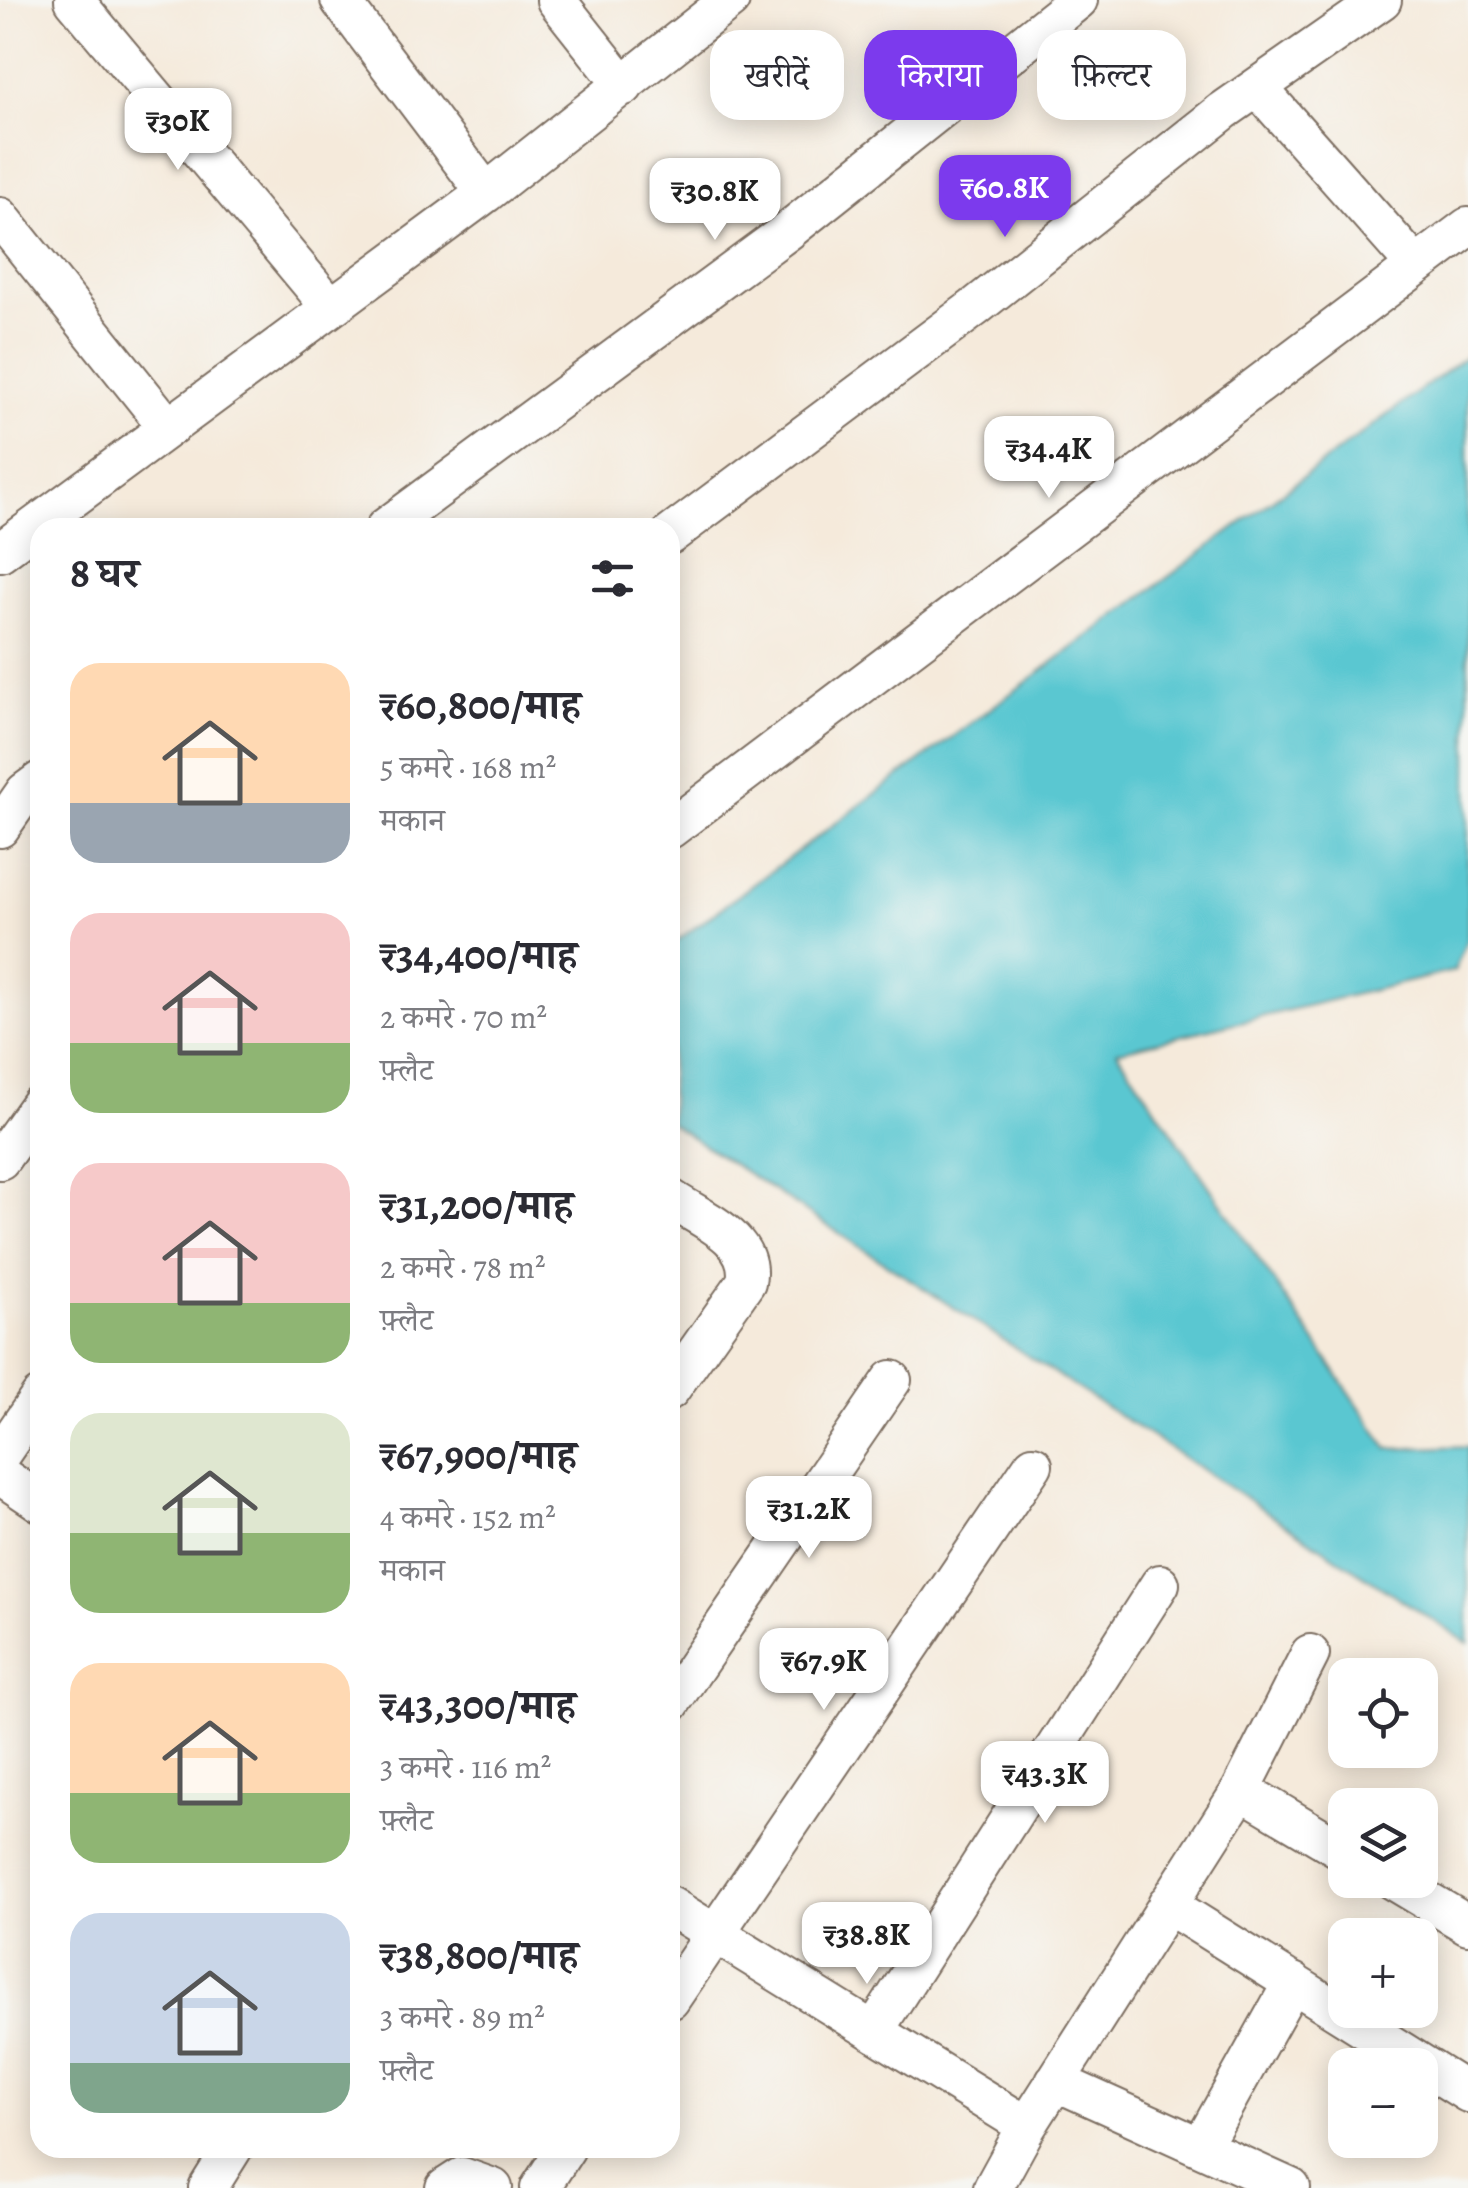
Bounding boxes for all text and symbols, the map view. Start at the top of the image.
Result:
chip: खरीदें [710,30,844,120]
chip: किराया [864,30,1017,120]
chip: फ़िल्टर [1037,30,1186,120]
pin: ₹30K [119,88,237,173]
text: ₹30K [147,98,209,142]
pin: ₹60.8K [924,155,1086,240]
pin: ₹30.8K [634,158,796,243]
text: ₹60.8K [961,165,1049,209]
text: ₹30.8K [671,168,759,212]
pin: ₹34.4K [968,416,1130,501]
text: ₹34.4K [1006,426,1092,470]
text: 8 घर [70,544,139,601]
icon: filters [585,551,640,606]
text: ₹60,800/माह [380,676,581,733]
icon: home [150,703,270,823]
text: 5 कमरे · 168 m² [380,745,556,789]
text: मकान [380,798,445,842]
text: ₹34,400/माह [380,926,577,983]
icon: home [150,953,270,1073]
text: 2 कमरे · 70 m² [380,995,547,1039]
text: फ़्लैट [380,1048,433,1092]
text: ₹31,200/माह [380,1176,573,1233]
icon: home [150,1203,270,1323]
text: 2 कमरे · 78 m² [380,1245,546,1289]
text: फ़्लैट [380,1298,433,1342]
text: ₹67,900/माह [380,1426,577,1483]
icon: home [150,1453,270,1573]
pin: ₹31.2K [728,1476,890,1561]
text: ₹31.2K [768,1486,850,1530]
text: 4 कमरे · 152 m² [380,1495,556,1539]
text: मकान [380,1548,445,1592]
pin: ₹67.9K [743,1628,905,1713]
text: ₹67.9K [781,1638,867,1682]
map controls [1328,1658,1438,2158]
button: locate [1328,1658,1438,1768]
text: ₹43,300/माह [380,1676,576,1733]
icon: home [150,1703,270,1823]
pin: ₹43.3K [964,1741,1126,1826]
text: 3 कमरे · 116 m² [380,1745,551,1789]
text: ₹43.3K [1003,1751,1087,1795]
button: layers [1328,1788,1438,1898]
text: फ़्लैट [380,1798,433,1842]
pin: ₹38.8K [786,1902,948,1987]
text: ₹38.8K [824,1912,910,1956]
button: + [1328,1918,1438,2028]
text: ₹38,800/माह [380,1926,578,1983]
icon: home [150,1953,270,2073]
text: 3 कमरे · 89 m² [380,1995,545,2039]
text: फ़्लैट [380,2048,433,2092]
button: − [1328,2048,1438,2158]

